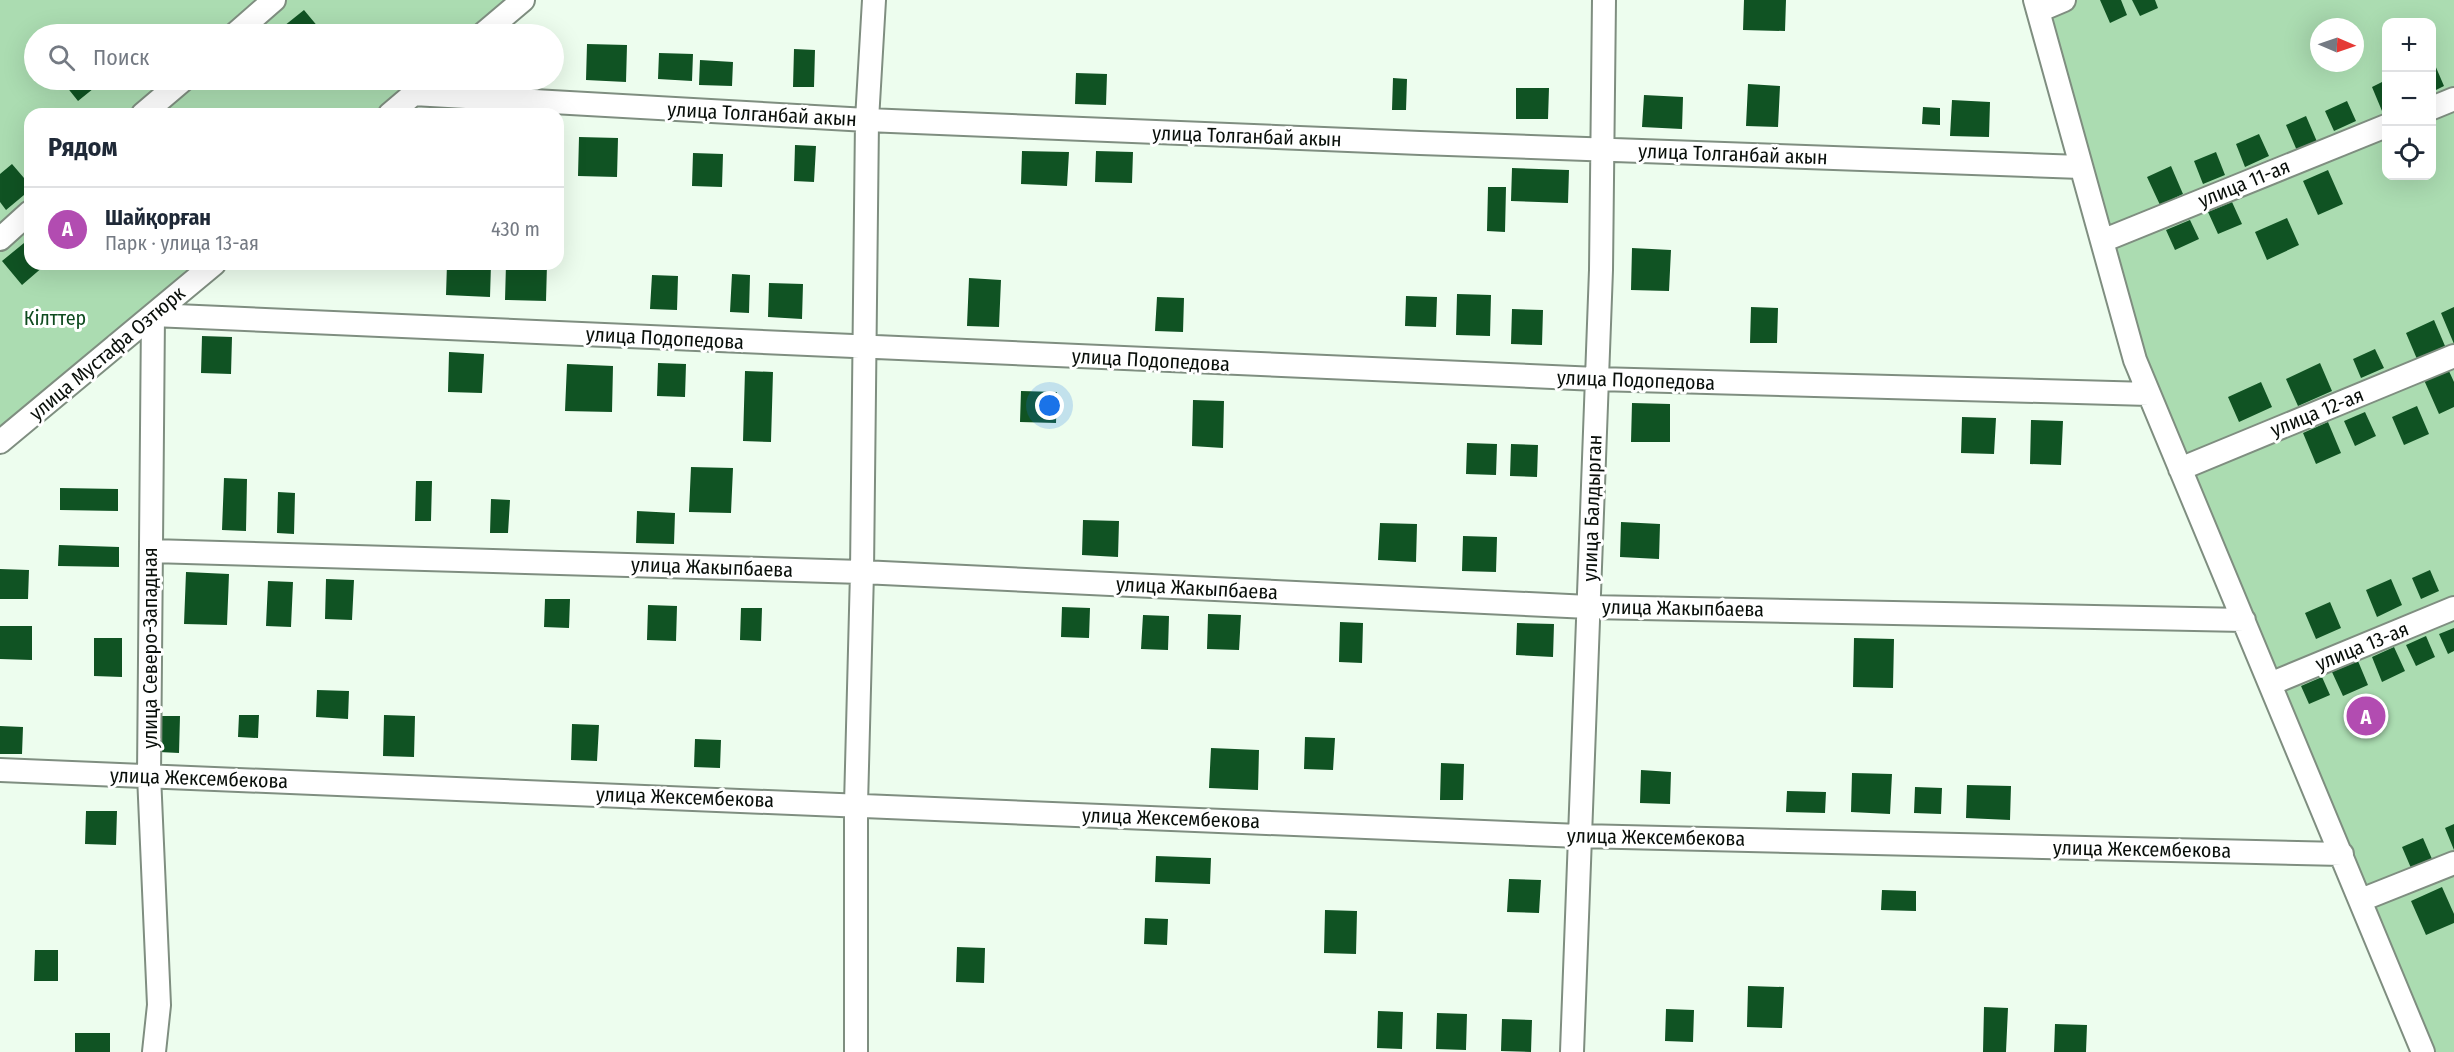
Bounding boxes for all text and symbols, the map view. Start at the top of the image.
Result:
north arrow [2310,18,2364,72]
map controls [2382,18,2436,180]
button: + [2382,18,2436,72]
search box [24,24,564,90]
icon: search [45,41,78,74]
text: Поиск [93,44,149,71]
button: − [2382,72,2436,126]
street label: улица Толганбай акын [667,97,857,131]
street label: улица Толганбай акын [1152,121,1342,151]
button: locate [2382,126,2436,180]
text: Рядом [48,132,117,163]
street label: улица Толганбай акын [1638,139,1828,169]
street label: улица 11-ая [2195,154,2293,212]
text: Шайқорған [105,204,211,231]
text: A [62,217,73,241]
text: 430 m [491,217,540,241]
text: Парк · улица 13-ая [105,231,259,255]
street label: улица Мустафа Озтюрк [24,280,190,425]
park label: Кілттер [24,306,86,330]
street label: улица Подопедова [585,322,745,354]
street label: улица Подопедова [1071,344,1231,376]
street label: улица Подопедова [1557,365,1715,395]
street label: улица 12-ая [2267,382,2367,442]
your location [1035,391,1064,420]
street label: улица Балдырган [1577,434,1607,582]
street label: улица Северо-Западная [138,547,162,749]
street label: улица Жакыпбаева [631,552,793,582]
street label: улица Жакыпбаева [1115,572,1279,604]
street label: улица Жакыпбаева [1602,595,1764,621]
street label: улица 13-ая [2312,616,2412,676]
pin: A [2346,694,2386,738]
street label: улица Жексембекова [109,763,289,793]
street label: улица Жексембекова [595,782,775,812]
street label: улица Жексембекова [1081,803,1261,833]
street label: улица Жексембекова [1567,823,1745,851]
street label: улица Жексембекова [2053,835,2231,863]

